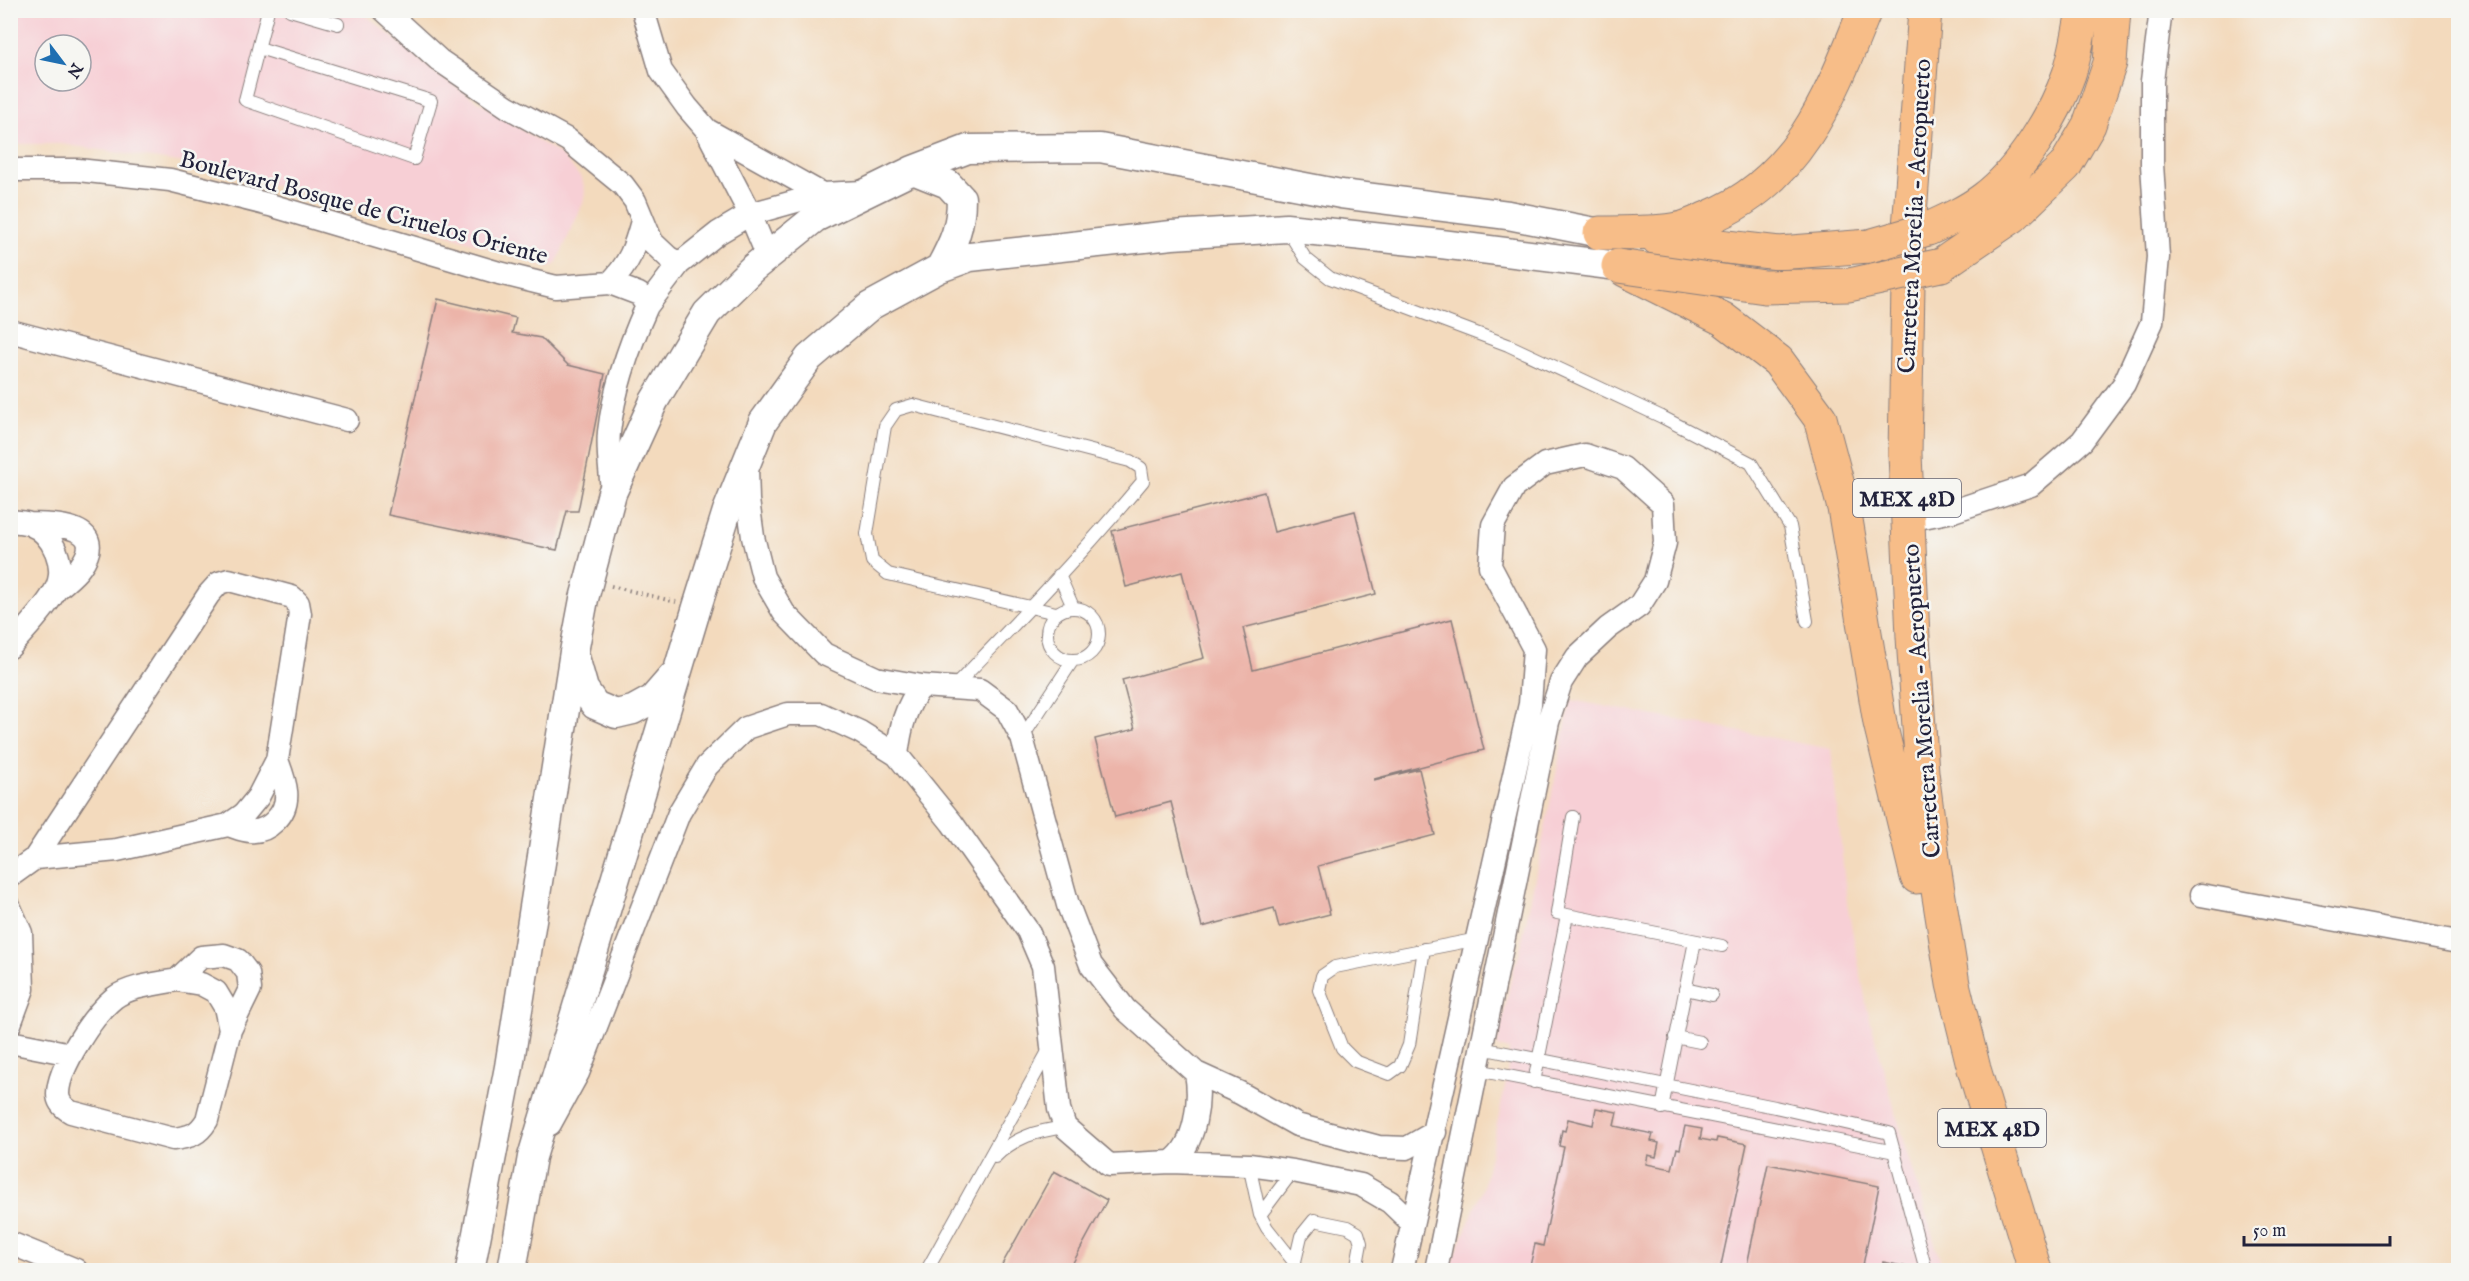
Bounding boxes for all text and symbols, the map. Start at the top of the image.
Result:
north arrow [33,33,93,93]
text: N [62,58,87,81]
street label: Carretera Morelia - Aeropuerto [1892,58,1939,374]
street label: Boulevard Bosque de Ciruelos Oriente [176,144,551,273]
road number: MEX 48D [1853,479,1961,517]
street label: Carretera Morelia - Aeropuerto [1896,543,1949,859]
road number: MEX 48D [1938,1109,2046,1147]
scale bar [2244,1209,2390,1247]
text: 50 m [2253,1220,2286,1243]

